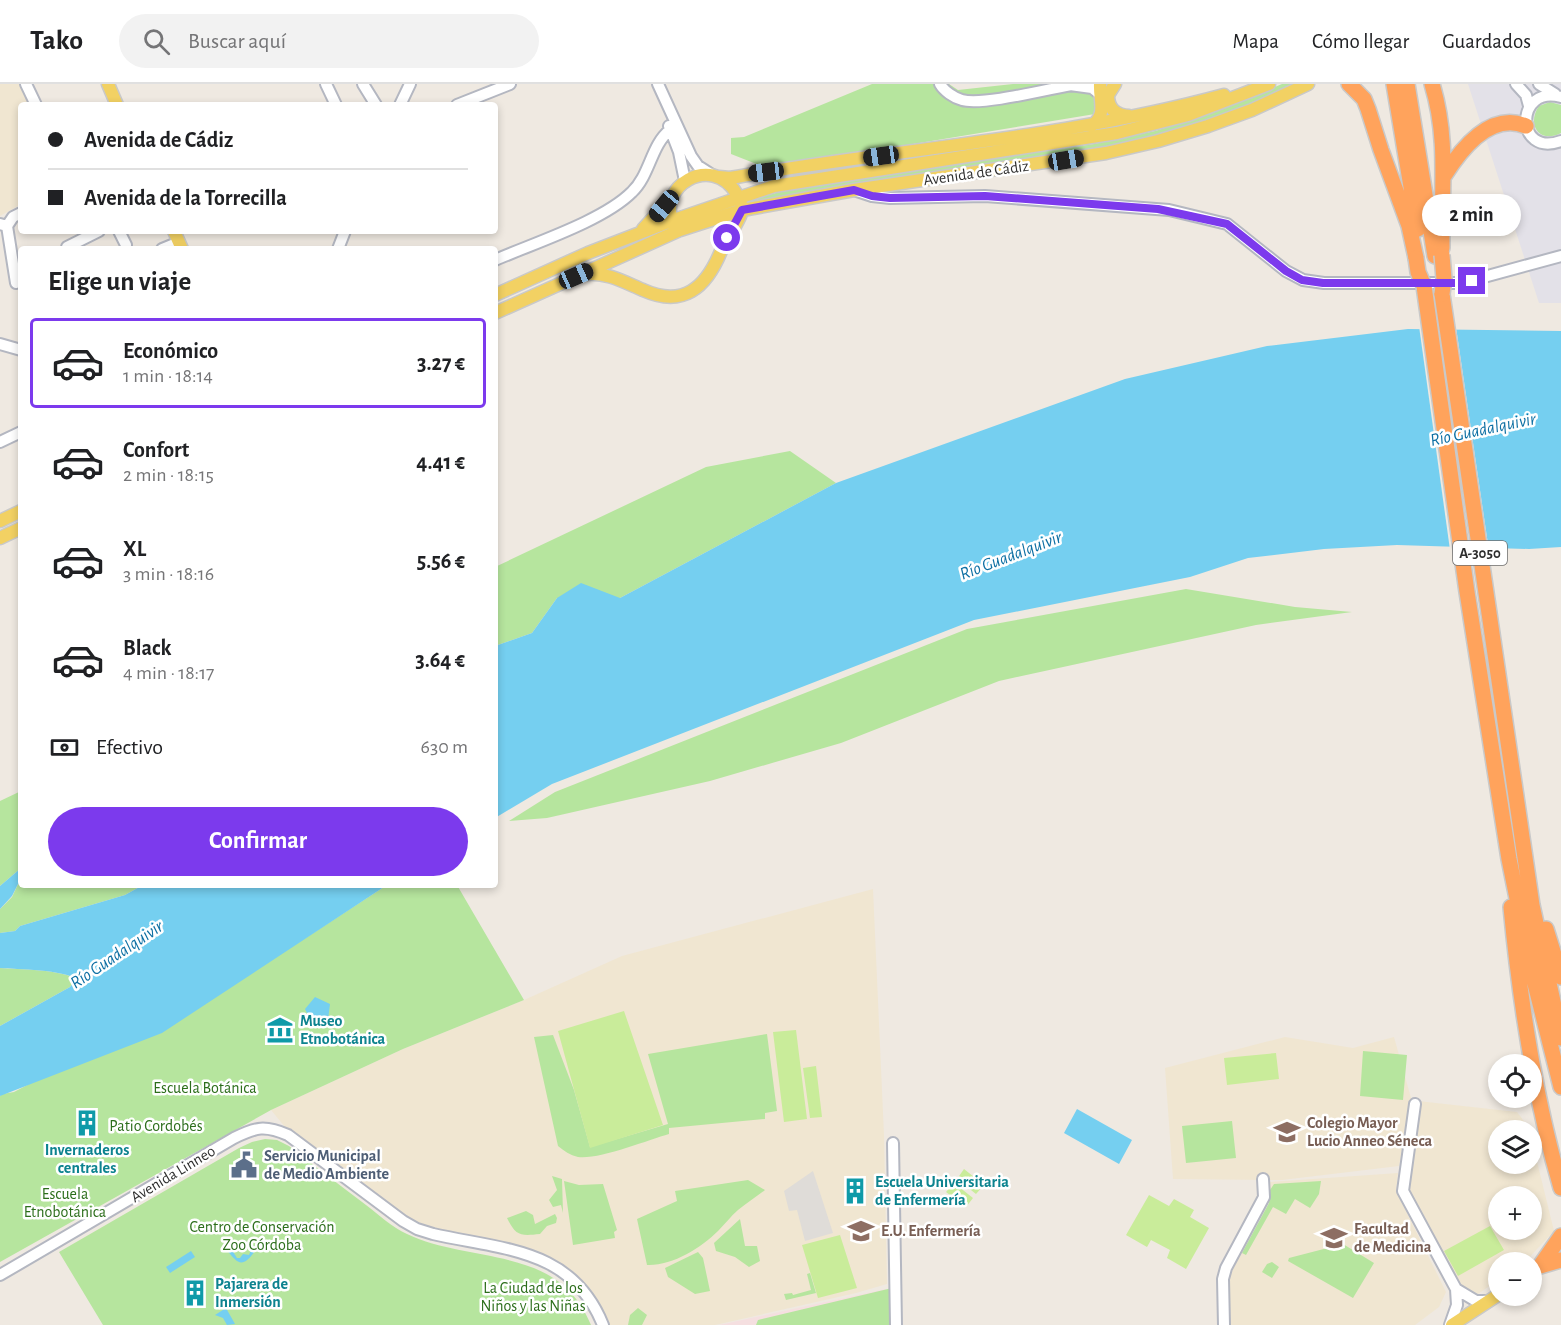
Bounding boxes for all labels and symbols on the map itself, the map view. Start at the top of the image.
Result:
car [862,145,900,167]
car [1047,148,1085,172]
street label: Avenida de Cádiz [922,158,1030,188]
car [747,161,785,183]
car [646,186,682,226]
callout: 2 min [1422,194,1522,236]
route start [713,224,740,251]
car [556,260,596,292]
route end [1458,267,1485,294]
water label: Río Guadalquivir [1429,410,1539,450]
water label: Río Guadalquivir [958,528,1065,584]
road number: A-3050 [1453,541,1507,565]
water label: Río Guadalquivir [67,917,168,993]
place label: Museo Etnobotánica [300,1013,386,1047]
museum icon: Museo Etnobotánica [265,1015,295,1045]
park label: Escuela Botánica [153,1080,257,1096]
building icon: Invernaderos centrales [72,1108,102,1138]
place label: Colegio Mayor Lucio Anneo Séneca [1307,1115,1432,1149]
school or university icon: Colegio Mayor Lucio Anneo Séneca [1272,1117,1302,1147]
park label: Patio Cordobés [109,1118,203,1134]
place label: Invernaderos centrales [45,1142,129,1176]
street label: Avenida Linneo [128,1142,218,1205]
place label: Servicio Municipal de Medio Ambiente [264,1148,390,1182]
public building icon: Servicio Municipal de Medio Ambiente [229,1150,259,1180]
place label: Escuela Universitaria de Enfermería [875,1174,1009,1208]
building icon: Escuela Universitaria de Enfermería [840,1176,870,1206]
park label: Escuela Etnobotánica [24,1186,106,1220]
school or university icon: E.U. Enfermería [846,1216,876,1246]
park label: Centro de Conservación Zoo Córdoba [189,1219,335,1253]
place label: Facultad de Medicina [1354,1221,1432,1255]
place label: E.U. Enfermería [881,1223,981,1239]
school or university icon: Facultad de Medicina [1319,1223,1349,1253]
place label: Pajarera de Inmersión [215,1276,288,1310]
building icon: Pajarera de Inmersión [180,1278,210,1308]
park label: La Ciudad de los Niños y las Niñas [480,1280,586,1315]

